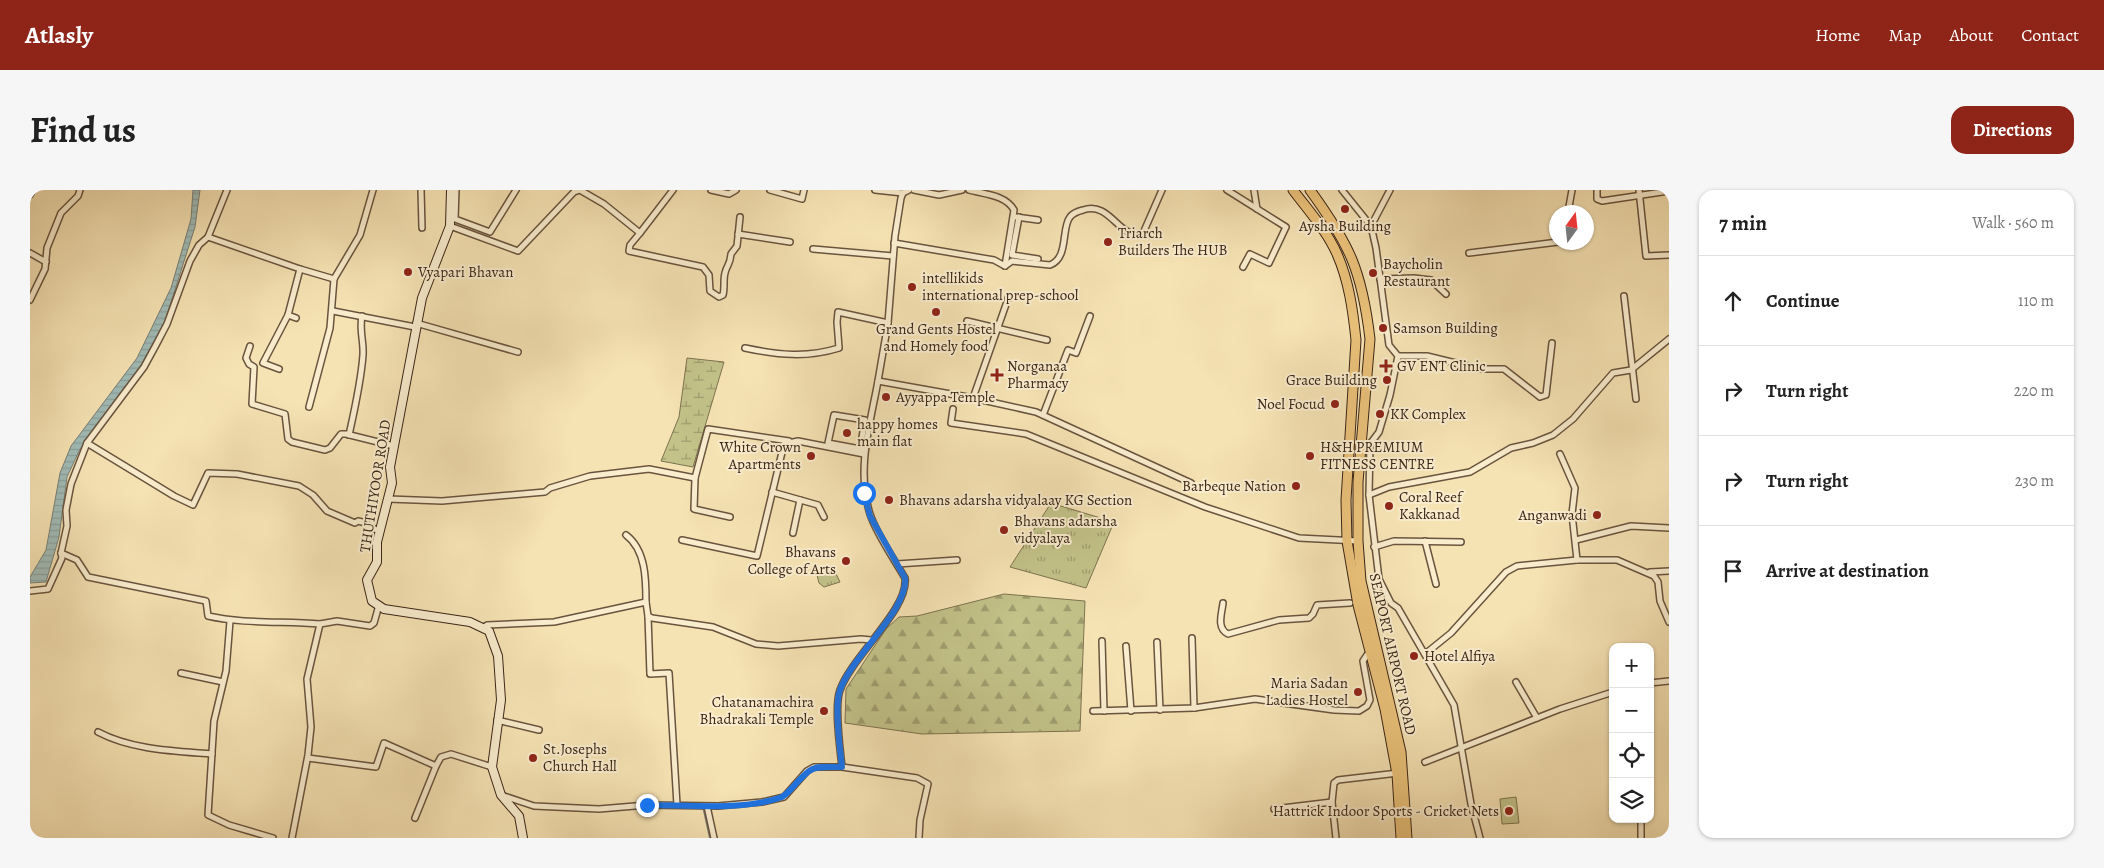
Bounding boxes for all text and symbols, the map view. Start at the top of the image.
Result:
text: Atlasly [25,19,93,51]
text: Home [1815,23,1860,47]
text: Map [1888,23,1921,47]
text: About [1949,23,1993,47]
text: Contact [2021,23,2079,47]
text: Find us [30,106,136,154]
button: Directions [1951,106,2074,154]
marker: Aysha Building [1339,203,1351,215]
north arrow [1549,205,1594,250]
text: 7 min [1719,209,1767,237]
text: Walk · 560 m [1972,212,2054,234]
place label: Aysha Building [1298,216,1392,236]
place label: Triarch Builders The HUB [1118,223,1228,260]
marker: Triarch Builders The HUB [1102,236,1114,248]
place label: Baycholin Restaurant [1383,254,1450,291]
place label: Vyapari Bhavan [417,262,513,282]
marker: Vyapari Bhavan [402,266,414,278]
marker: Baycholin Restaurant [1367,267,1379,279]
place label: intellikids international prep-school [922,268,1079,305]
marker: intellikids international prep-school [906,281,918,293]
icon: ahead [1719,287,1747,315]
text: Continue [1766,288,1840,314]
text: 110 m [2018,290,2054,312]
marker: Grand Gents Hostel and Homely food [930,306,942,318]
place label: Samson Building [1393,318,1498,338]
place label: Grand Gents Hostel and Homely food [876,319,996,356]
marker: Samson Building [1377,322,1389,334]
place label: Norganaa Pharmacy [1007,356,1069,393]
place label: GV ENT Clinic [1397,356,1486,376]
marker: GV ENT Clinic [1379,359,1393,373]
marker: Norganaa Pharmacy [991,369,1003,381]
place label: Grace Building [1286,370,1377,390]
marker: Grace Building [1381,374,1393,386]
icon: right [1719,377,1747,405]
text: Turn right [1766,378,1848,404]
text: 220 m [2014,380,2054,402]
place label: Ayyappa Temple [895,387,995,407]
marker: Ayyappa Temple [880,391,892,403]
place label: Noel Focud [1257,394,1326,414]
marker: Noel Focud [1329,398,1341,410]
place label: KK Complex [1390,404,1466,424]
marker: KK Complex [1374,408,1386,420]
place label: happy homes main flat [857,414,938,451]
street label: THUTHIYOOR ROAD [355,418,395,554]
marker: happy homes main flat [841,427,853,439]
place label: White Crown Apartments [719,437,801,474]
place label: H&H PREMIUM FITNESS CENTRE [1320,437,1434,474]
marker: White Crown Apartments [805,450,817,462]
marker: H&H PREMIUM FITNESS CENTRE [1304,450,1316,462]
icon: right [1719,467,1747,495]
text: Turn right [1766,468,1848,494]
text: 230 m [2015,470,2054,492]
place label: Barbeque Nation [1182,476,1286,496]
marker: Barbeque Nation [1290,480,1302,492]
route start [853,482,876,505]
place label: Coral Reef Kakkanad [1399,487,1464,524]
place label: Bhavans adarsha vidyalaay KG Section [899,490,1132,510]
marker: Bhavans adarsha vidyalaay KG Section [883,494,895,506]
marker: Coral Reef Kakkanad [1383,500,1395,512]
place label: Anganwadi [1517,505,1587,525]
marker: Anganwadi [1591,509,1603,521]
place label: Bhavans adarsha vidyalaya [1013,511,1117,548]
marker: Bhavans adarsha vidyalaya [998,524,1010,536]
place label: Bhavans College of Arts [748,542,836,579]
marker: Bhavans College of Arts [840,555,852,567]
icon: arrive [1719,557,1747,585]
text: Arrive at destination [1766,558,1929,584]
street label: SEAPORT AIRPORT ROAD [1365,571,1421,737]
map controls [1609,643,1654,823]
button: + [1609,643,1654,688]
place label: Hotel Alfiya [1424,646,1495,666]
marker: Hotel Alfiya [1408,650,1420,662]
place label: Maria Sadan Ladies Hostel [1266,673,1348,710]
marker: Maria Sadan Ladies Hostel [1352,686,1364,698]
button: − [1609,688,1654,733]
place label: Chatanamachira Bhadrakali Temple [700,692,814,729]
marker: Chatanamachira Bhadrakali Temple [818,705,830,717]
button: locate [1609,733,1654,778]
place label: St.Josephs Church Hall [543,739,617,776]
marker: St.Josephs Church Hall [527,752,539,764]
button: layers [1609,778,1654,823]
route end [636,794,659,817]
place label: Hattrick Indoor Sports - Cricket Nets [1273,801,1499,821]
marker: Hattrick Indoor Sports - Cricket Nets [1503,805,1515,817]

